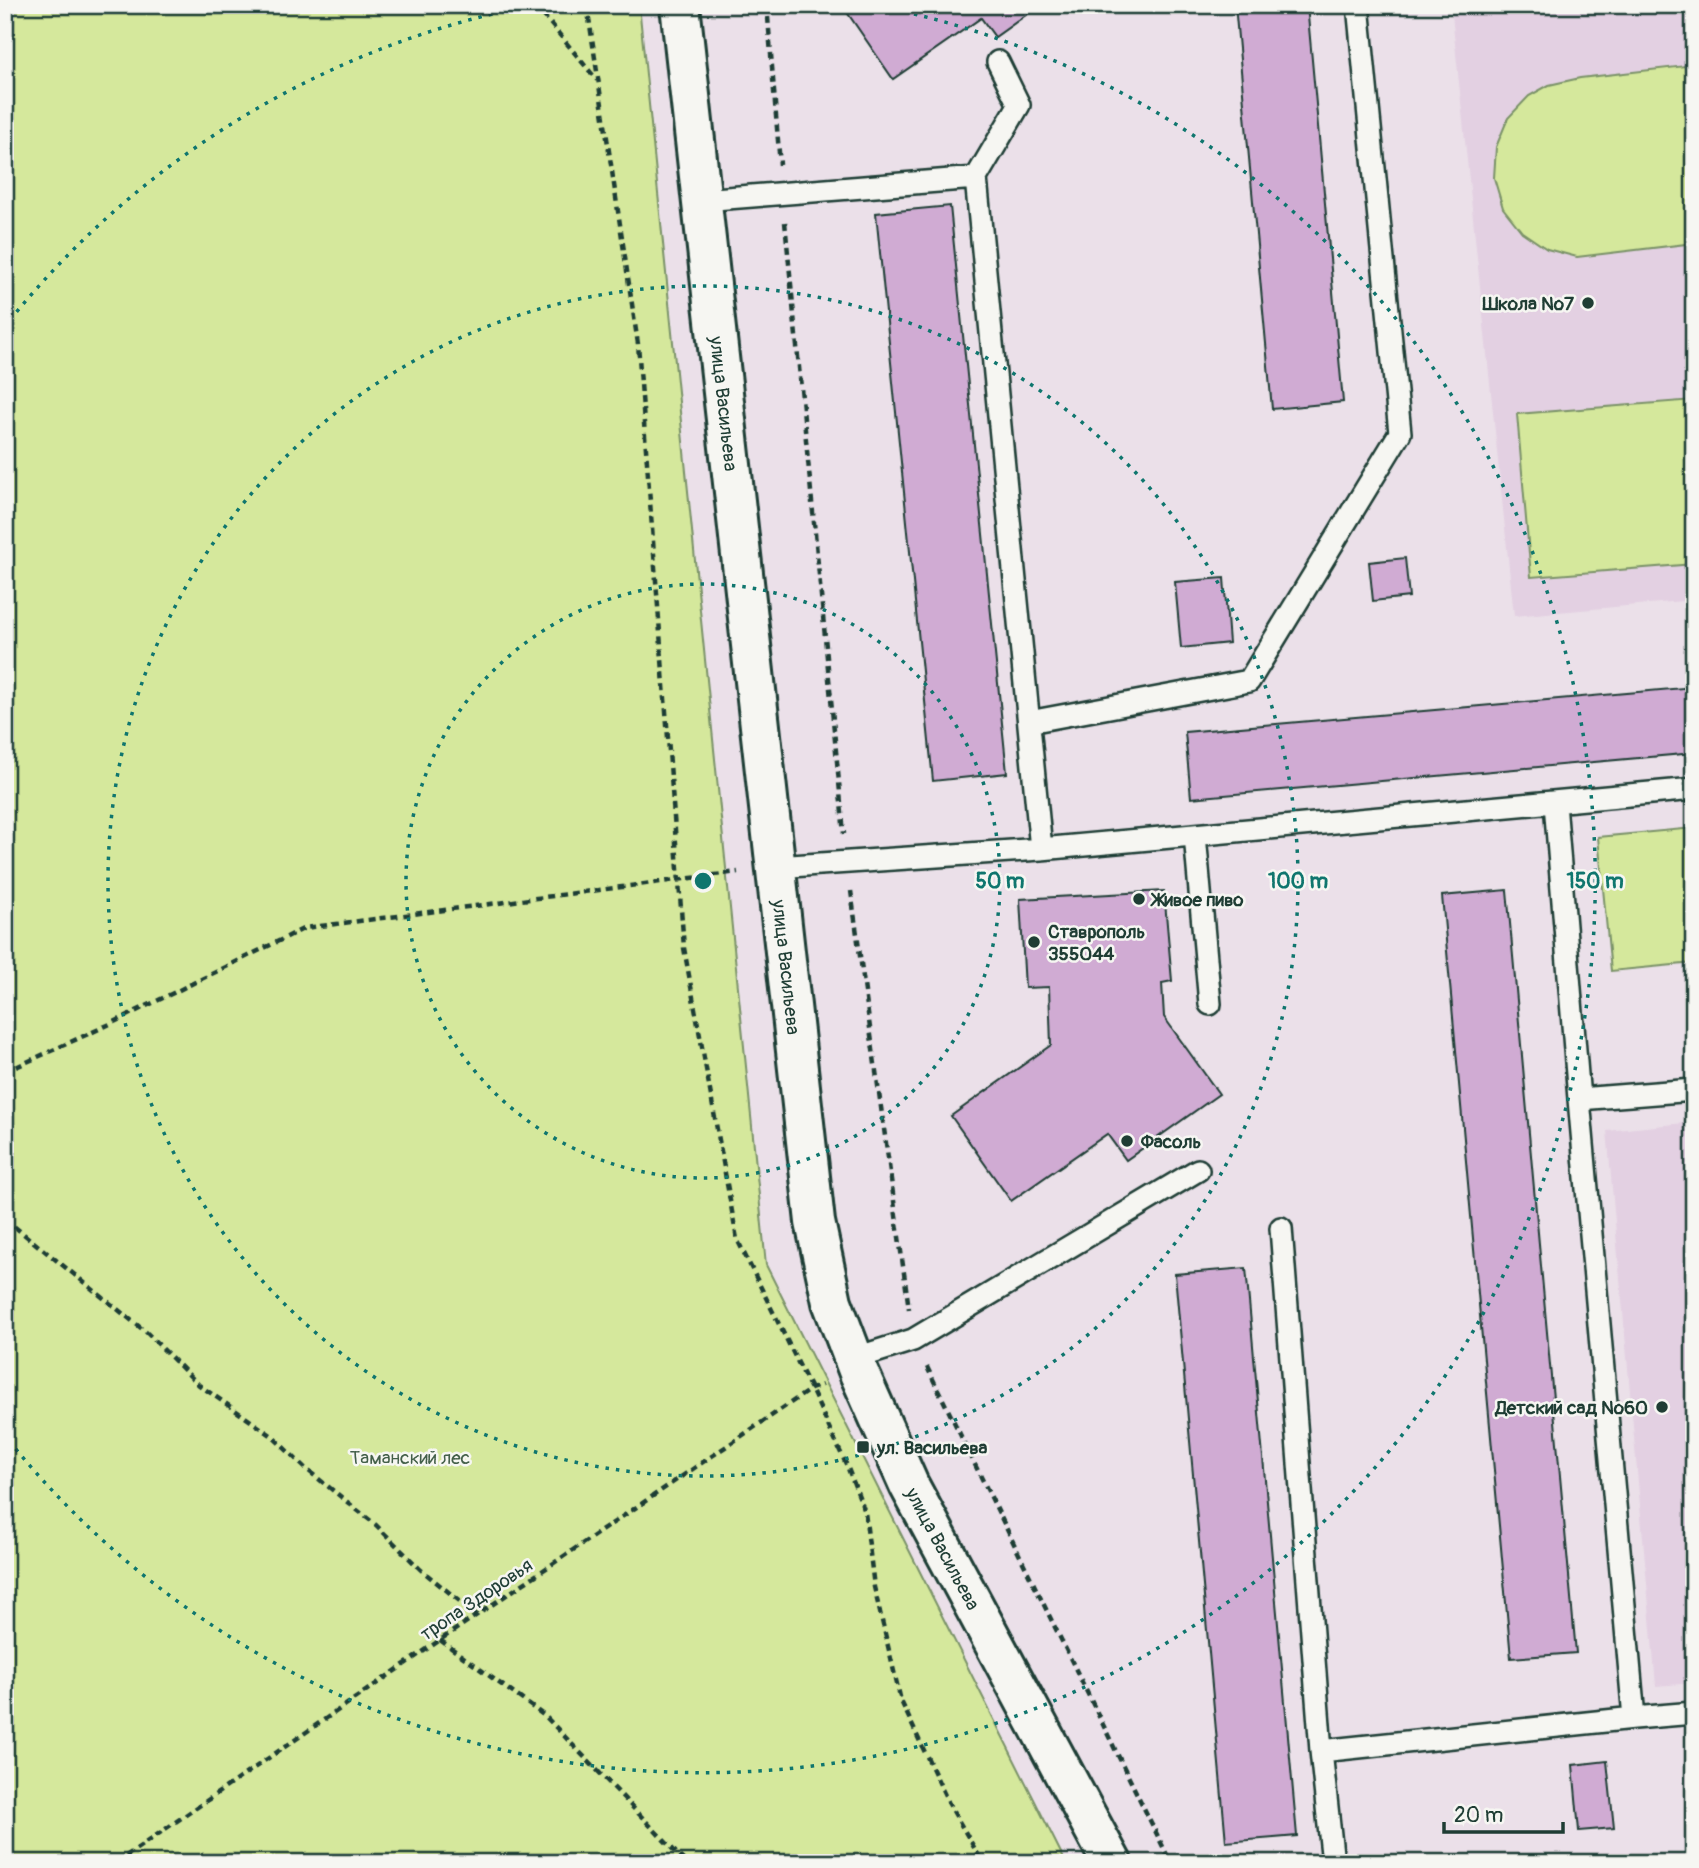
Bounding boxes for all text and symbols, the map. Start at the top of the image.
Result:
place label: Школа №7 [1481,292,1575,316]
marker: Школа №7 [1580,295,1596,311]
street label: улица Васильева [704,334,743,473]
text: 50 m [976,868,1025,895]
text: 100 m [1268,868,1328,895]
text: 150 m [1566,868,1624,895]
centre of rings [691,869,715,893]
place label: Живое пиво [1150,888,1244,912]
marker: Живое пиво [1131,891,1147,907]
street label: улица Васильева [766,898,805,1036]
place label: Ставрополь 355044 [1048,920,1145,966]
marker: Ставрополь 355044 [1026,934,1042,950]
place label: Фасоль [1140,1130,1201,1154]
marker: Фасоль [1119,1133,1135,1149]
place label: Детский сад №60 [1494,1396,1648,1420]
marker: Детский сад №60 [1654,1399,1670,1415]
place label: ул. Васильева [876,1436,988,1460]
marker: ул. Васильева [855,1439,871,1455]
park label: Таманский лес [350,1446,471,1470]
street label: улица Васильева [899,1483,985,1615]
street label: тропа Здоровья [416,1553,537,1646]
scale bar [1444,1791,1562,1835]
text: 20 m [1454,1802,1503,1829]

